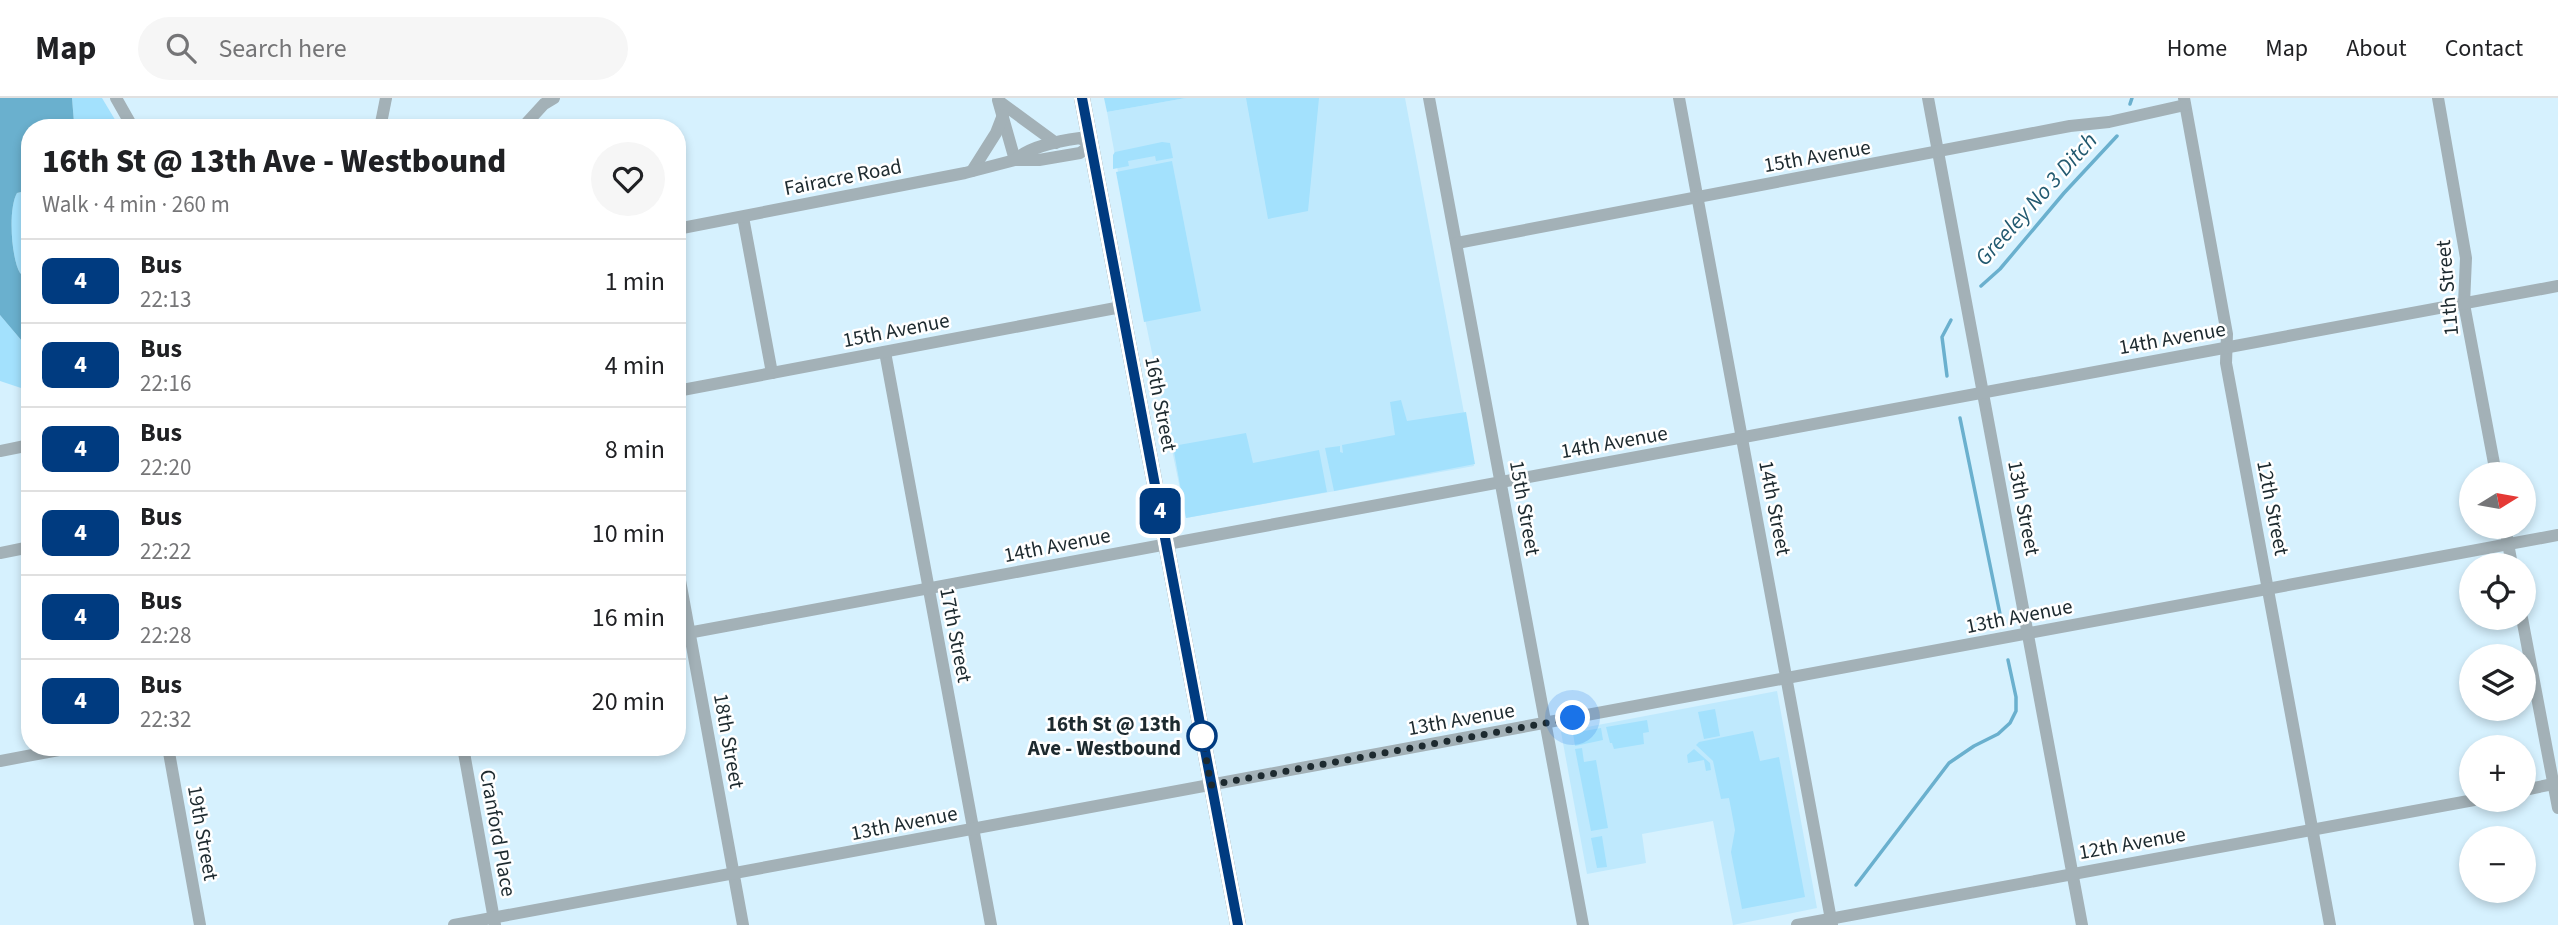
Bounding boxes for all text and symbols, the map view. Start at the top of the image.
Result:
search box [138,17,628,80]
text: Map [35,25,96,72]
icon: search [162,29,200,67]
text: Search here [218,30,347,67]
text: Home [2167,31,2227,66]
text: Map [2265,31,2308,66]
text: About [2346,31,2407,66]
text: Contact [2445,31,2523,66]
water label: Greeley No 3 Ditch [1967,125,2105,273]
street label: 15th Avenue [1761,132,1873,180]
text: 16th St @ 13th Ave - Westbound [42,138,506,185]
button: heart [591,142,665,216]
street label: Fairacre Road [782,151,904,203]
text: Walk · 4 min · 260 m [42,188,230,221]
street label: 11th Street [2428,239,2466,337]
text: Bus [140,246,182,283]
text: 4 [74,263,87,298]
text: 1 min [605,263,665,300]
text: 22:13 [140,283,191,316]
street label: 15th Avenue [840,305,952,355]
street label: 14th Avenue [2116,314,2228,362]
text: Bus [140,330,182,367]
text: 4 [74,347,87,382]
text: 4 min [605,347,665,384]
street label: 16th Street [1137,354,1185,454]
text: 22:16 [140,367,191,400]
text: Bus [140,414,182,451]
street label: 14th Avenue [1558,418,1670,466]
text: 4 [74,431,87,466]
text: 8 min [605,431,665,468]
text: 22:20 [140,451,191,484]
street label: 15th Street [1502,458,1548,558]
street label: 14th Street [1751,458,1799,558]
street label: 13th Street [2000,458,2048,558]
street label: 12th Street [2249,458,2297,558]
north arrow [2459,462,2536,539]
map controls [2459,462,2536,903]
line badge: 4 [1137,488,1183,534]
text: 4 [1154,493,1166,528]
text: Bus [140,498,182,535]
text: 4 [74,515,87,550]
text: 10 min [592,515,665,552]
street label: 14th Avenue [1001,520,1113,570]
text: 22:22 [140,535,191,568]
button: locate [2459,553,2536,630]
text: Bus [140,582,182,619]
street label: 17th Street [932,585,980,685]
street label: 13th Avenue [1963,591,2075,641]
text: 4 [74,599,87,634]
text: 16 min [592,599,665,636]
text: 22:28 [140,619,191,652]
button: layers [2459,644,2536,721]
text: Bus [140,666,182,703]
text: 4 [74,683,87,718]
text: 20 min [592,683,665,720]
street label: 18th Street [706,691,752,791]
street label: 13th Avenue [1405,695,1517,743]
your location [1555,700,1590,735]
text: 22:32 [140,703,191,736]
place label: 16th St @ 13th Ave - Westbound [1027,709,1181,763]
marker: 16th St @ 13th Ave - Westbound [1187,721,1217,751]
button: + [2459,735,2536,812]
street label: Cranford Place [472,767,524,899]
street label: 19th Street [180,783,226,883]
street label: 13th Avenue [848,798,960,848]
street label: 12th Avenue [2076,819,2188,867]
button: − [2459,826,2536,903]

